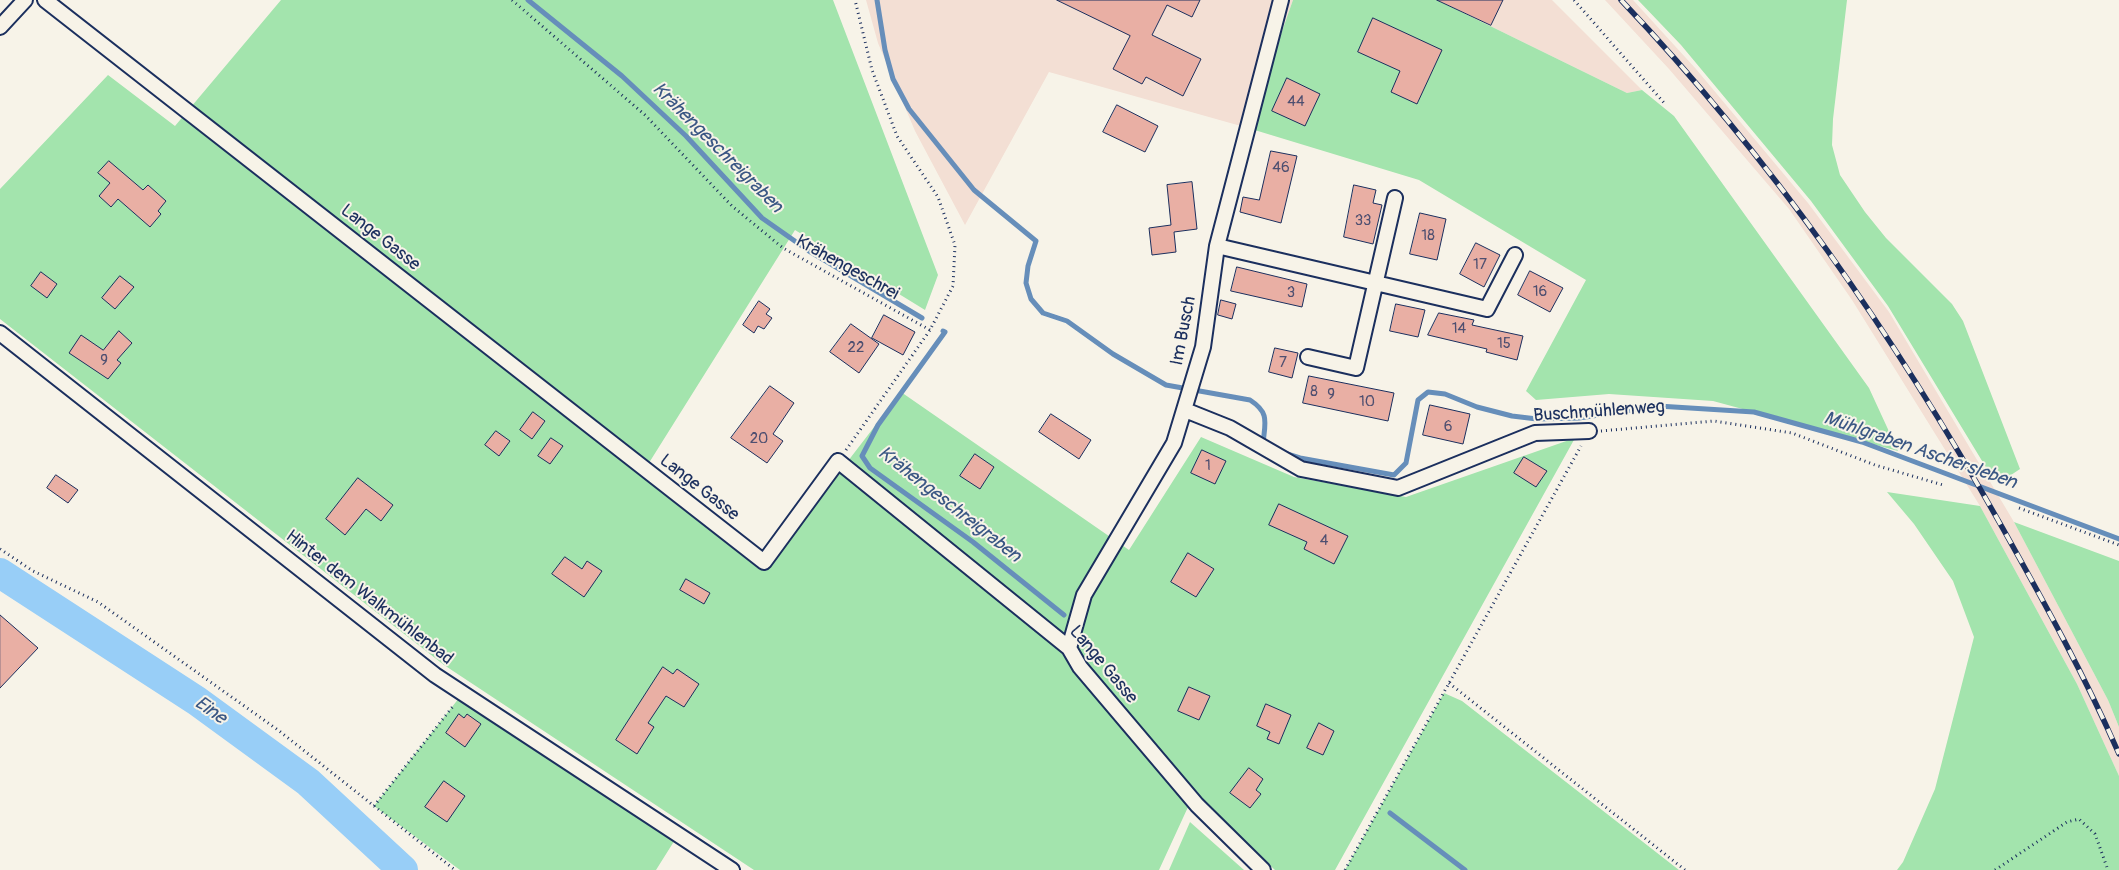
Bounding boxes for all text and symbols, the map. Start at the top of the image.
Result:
water label: Krähengeschreigraben [647,78,787,218]
house number: 44 [1287,93,1305,111]
house number: 46 [1272,159,1290,177]
street label: Lange Gasse [336,200,424,276]
house number: 33 [1355,212,1371,230]
house number: 18 [1421,227,1435,245]
street label: Krähengeschrei [792,231,902,305]
house number: 17 [1473,256,1487,274]
house number: 16 [1533,283,1547,301]
house number: 3 [1287,284,1295,302]
street label: Im Busch [1167,295,1201,367]
house number: 14 [1452,320,1466,338]
house number: 15 [1497,335,1511,353]
house number: 22 [848,339,864,357]
house number: 9 [100,352,108,370]
house number: 7 [1279,354,1287,372]
house number: 8 [1310,383,1318,401]
house number: 9 [1327,386,1335,404]
house number: 10 [1359,393,1375,411]
street label: Buschmühlenweg [1533,397,1665,427]
water label: Mühlgraben Aschersleben [1821,407,2019,495]
house number: 6 [1444,418,1452,436]
house number: 20 [750,430,768,448]
water label: Krähengeschreigraben [873,442,1025,568]
street label: Lange Gasse [655,450,743,526]
house number: 1 [1205,457,1211,475]
street label: Hinter dem Walkmühlenbad [281,526,457,670]
house number: 4 [1320,532,1328,550]
street label: Lange Gasse [1064,622,1142,708]
water label: Eine [190,692,230,730]

